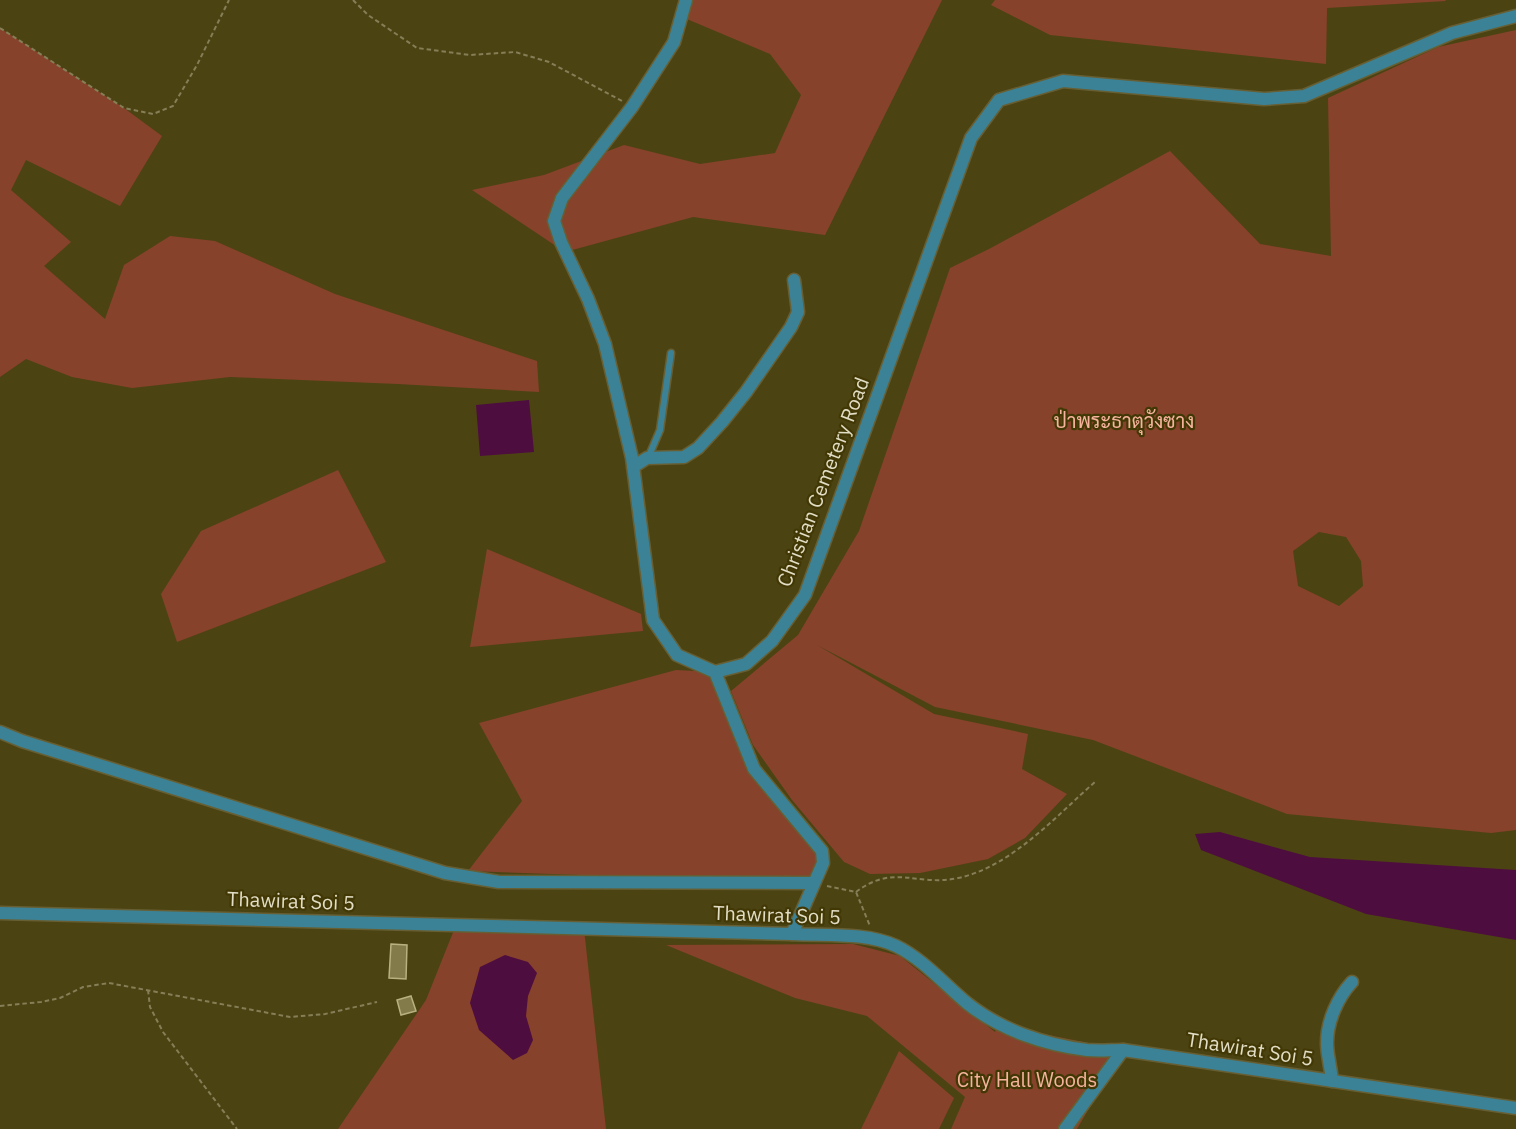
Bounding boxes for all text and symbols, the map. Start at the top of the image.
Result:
street label: Christian Cemetery Road [770,373,875,591]
park label: ป่าพระธาตุวังซาง [1054,407,1194,435]
street label: Thawirat Soi 5 [227,885,355,916]
street label: Thawirat Soi 5 [713,899,841,930]
street label: Thawirat Soi 5 [1185,1025,1315,1072]
park label: City Hall Woods [957,1066,1097,1093]

